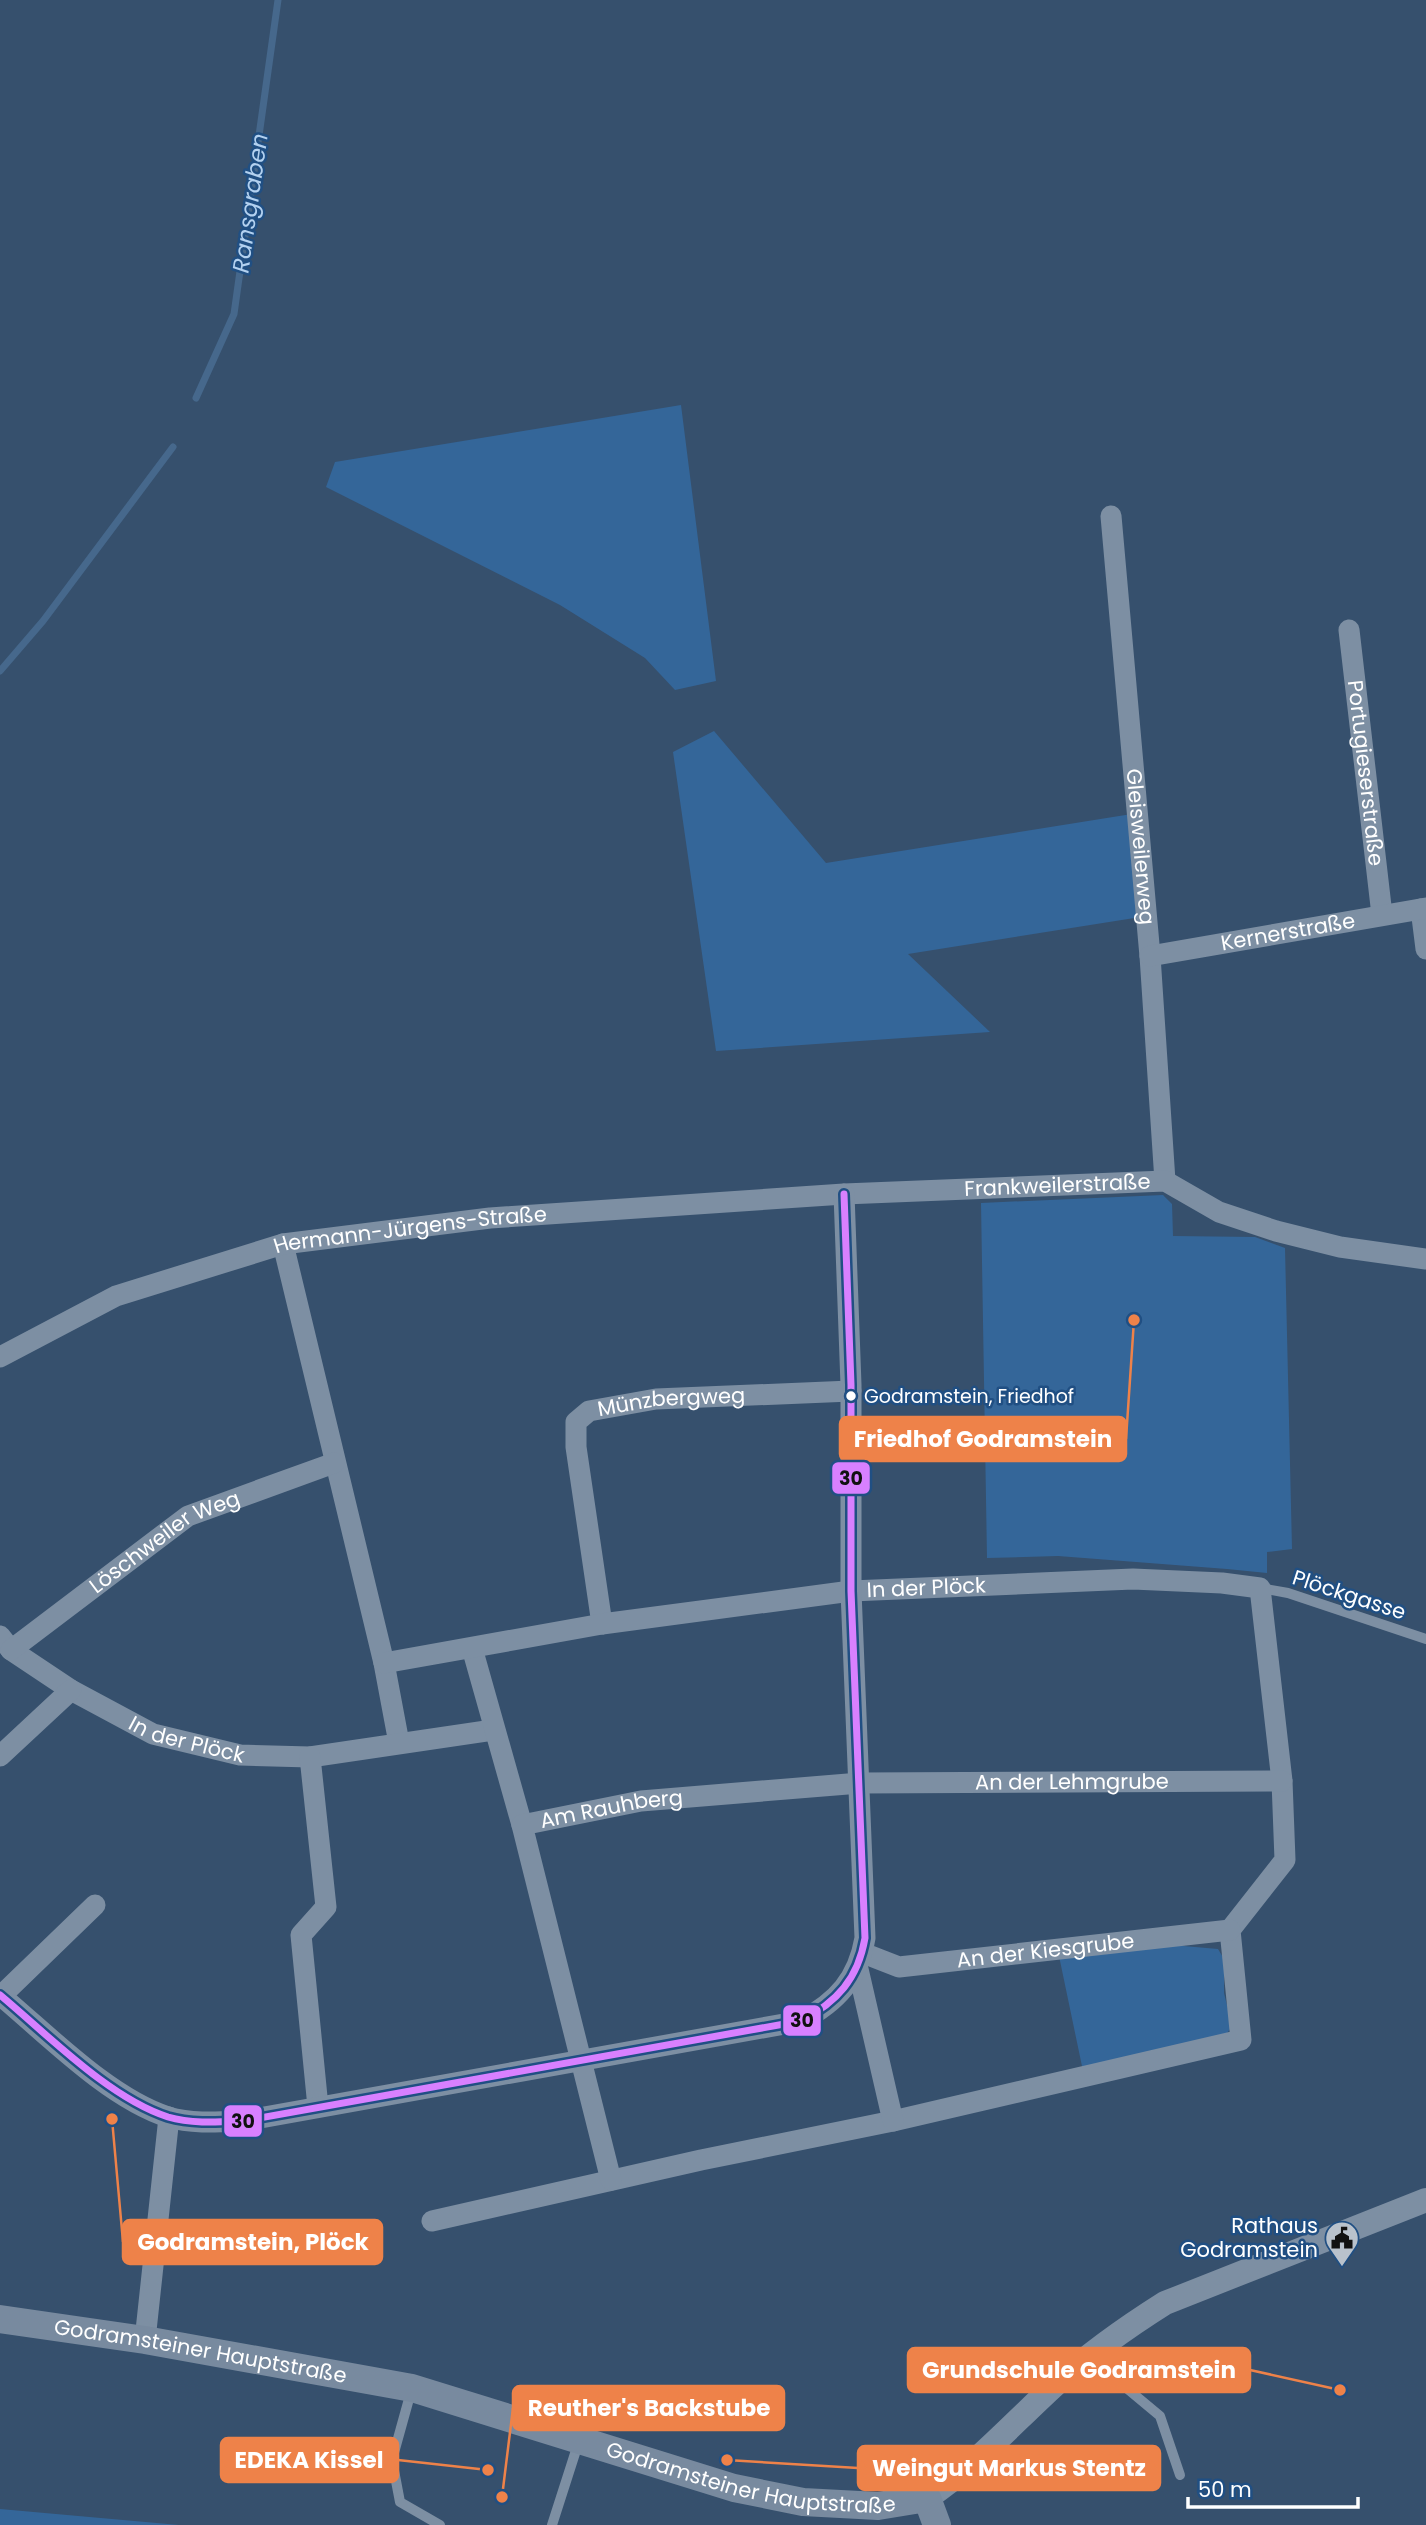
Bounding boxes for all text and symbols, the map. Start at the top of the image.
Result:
water label: Ransgraben [224,131,276,275]
street label: Portugieserstraße [1341,679,1391,867]
street label: Gleisweilerweg [1119,767,1162,926]
street label: Kernerstraße [1218,906,1357,957]
street label: Frankweilerstraße [964,1167,1151,1203]
street label: Hermann-Jürgens-Straße [270,1199,548,1260]
street label: Münzbergweg [595,1380,746,1423]
place label: Godramstein, Friedhof [864,1383,1074,1410]
marker: Godramstein, Friedhof [844,1389,858,1403]
callout: Friedhof Godramstein [840,1417,1126,1461]
text: Friedhof Godramstein [854,1423,1112,1455]
line badge: 30 [831,1461,871,1495]
text: 30 [839,1465,863,1492]
street label: Löschweiler Weg [83,1483,244,1600]
street label: Plöckgasse [1289,1563,1410,1626]
street label: In der Plöck [866,1570,987,1604]
street label: In der Plöck [124,1709,248,1770]
street label: An der Lehmgrube [975,1767,1169,1796]
street label: Am Rauhberg [537,1783,684,1835]
street label: An der Kiesgrube [955,1926,1136,1974]
line badge: 30 [782,2004,822,2037]
text: 30 [790,2007,814,2034]
line badge: 30 [223,2104,263,2138]
text: 30 [231,2108,255,2135]
place label: Rathaus Godramstein [1180,2211,1318,2264]
public building icon: Rathaus Godramstein [1323,2219,1361,2268]
callout: Godramstein, Plöck [123,2220,382,2264]
text: Godramstein, Plöck [137,2226,370,2258]
street label: Godramsteiner Hauptstraße [52,2312,349,2390]
callout: Grundschule Godramstein [908,2348,1250,2392]
text: Grundschule Godramstein [922,2354,1236,2386]
callout: Reuther's Backstube [513,2386,784,2430]
text: Reuther's Backstube [528,2392,770,2424]
street label: Godramsteiner Hauptstraße [603,2434,898,2520]
callout: EDEKA Kissel [221,2438,398,2482]
text: EDEKA Kissel [235,2444,383,2476]
callout: Weingut Markus Stentz [858,2446,1160,2490]
text: Weingut Markus Stentz [872,2452,1146,2484]
scale bar [1188,2466,1358,2510]
text: 50 m [1198,2475,1252,2504]

